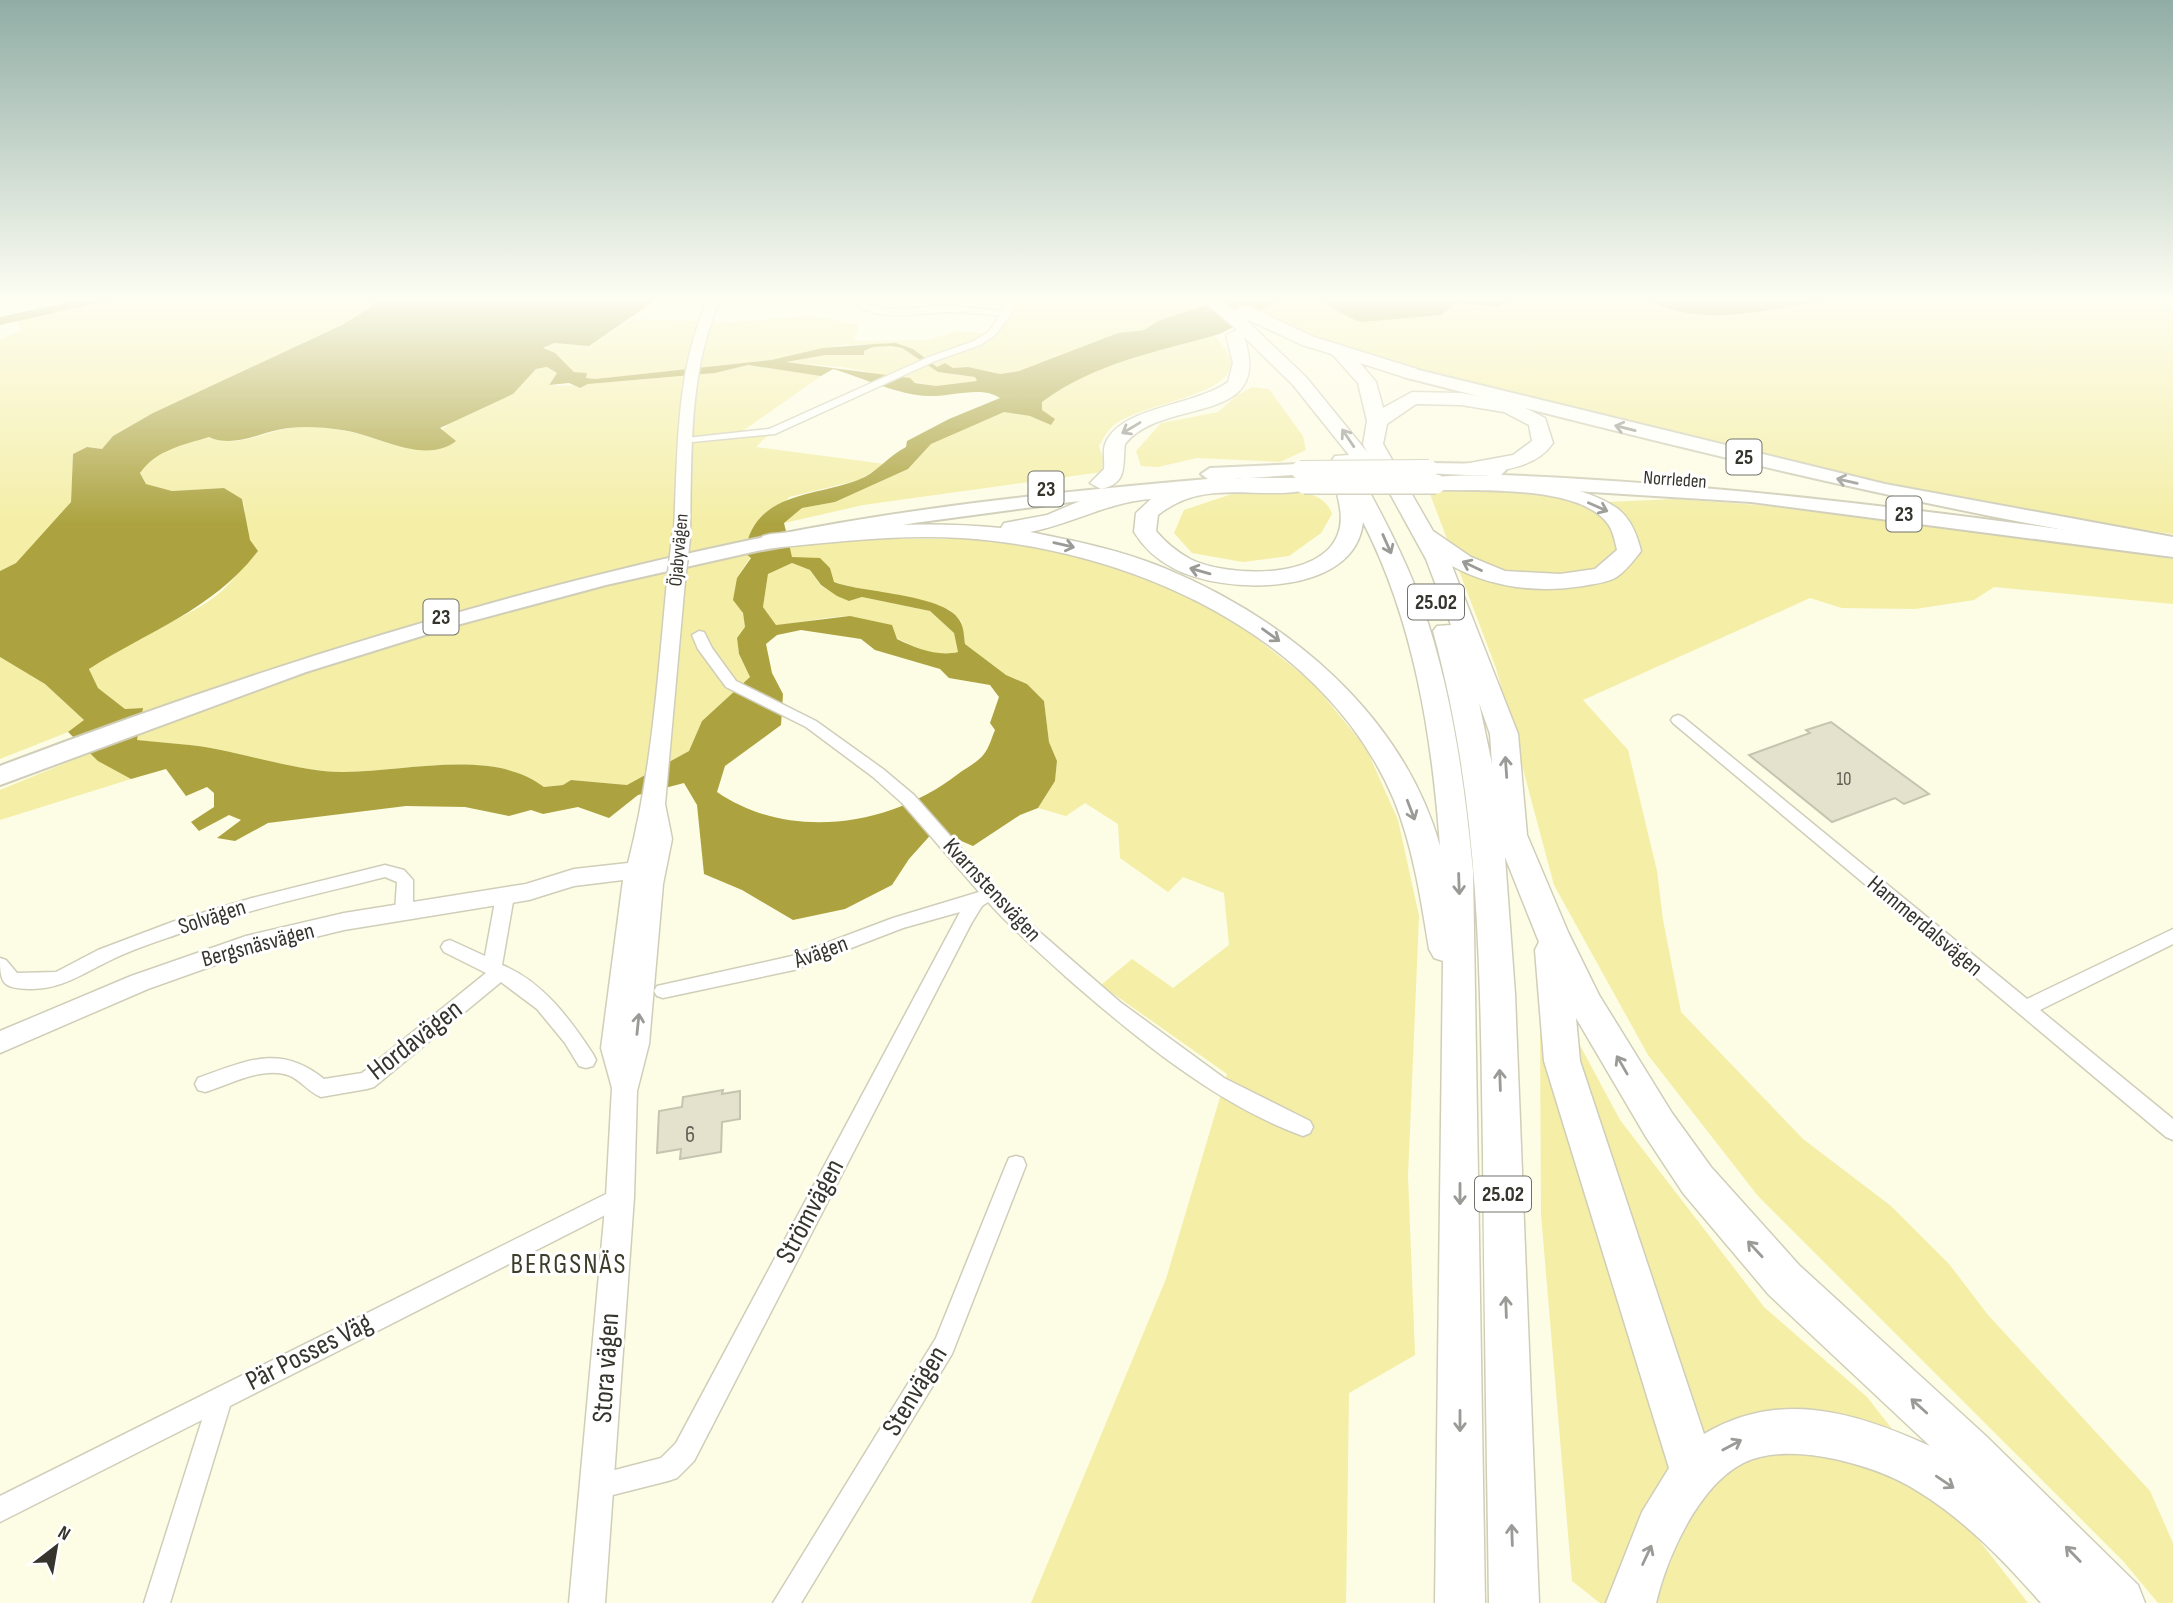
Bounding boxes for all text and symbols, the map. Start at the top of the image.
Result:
one-way arrow [1122,421,1142,435]
one-way arrow [1614,421,1637,434]
one-way arrow [1341,428,1355,448]
road number: 25 [1726,440,1762,475]
street label: Norrleden [1643,466,1707,494]
road number: 23 [1028,472,1064,506]
one-way arrow [1836,474,1858,487]
road number: 23 [1886,496,1922,532]
one-way arrow [1587,501,1609,514]
street label: Öjabyvägen [664,513,694,587]
one-way arrow [1381,532,1394,554]
one-way arrow [1052,539,1075,553]
one-way arrow [1462,559,1483,572]
one-way arrow [1189,564,1211,577]
road number: 25.02 [1408,584,1464,620]
road number: 23 [424,600,458,634]
one-way arrow [1261,628,1280,643]
one-way arrow [1499,756,1512,779]
house number: 10 [1836,768,1852,791]
one-way arrow [1406,799,1419,821]
street label: Kvarnstensvägen [937,832,1047,948]
street label: Hammerdalsvägen [1862,870,1988,982]
one-way arrow [1452,872,1465,895]
street label: Solvägen [175,893,249,941]
street label: Bergsnäsvägen [199,917,317,973]
street label: Åvägen [789,929,852,975]
street label: Hordavägen [361,993,469,1087]
one-way arrow [631,1013,644,1036]
one-way arrow [1614,1055,1628,1075]
one-way arrow [1493,1069,1507,1092]
house number: 6 [685,1121,695,1149]
street label: Strömvägen [769,1153,851,1269]
road number: 25.02 [1475,1176,1531,1212]
one-way arrow [1453,1182,1467,1205]
one-way arrow [1747,1240,1763,1258]
district label: BERGSNÄS [511,1248,627,1281]
one-way arrow [1500,1296,1513,1319]
street label: Pär Posses Väg [240,1306,378,1398]
street label: Stora vägen [586,1312,626,1424]
street label: Stenvägen [875,1340,955,1442]
one-way arrow [1910,1398,1928,1414]
one-way arrow [1453,1410,1467,1433]
one-way arrow [1721,1437,1742,1451]
one-way arrow [1935,1475,1955,1489]
north arrow [21,1512,91,1582]
text: N [54,1521,74,1546]
one-way arrow [1506,1524,1519,1547]
one-way arrow [1641,1545,1654,1566]
one-way arrow [2064,1546,2081,1563]

